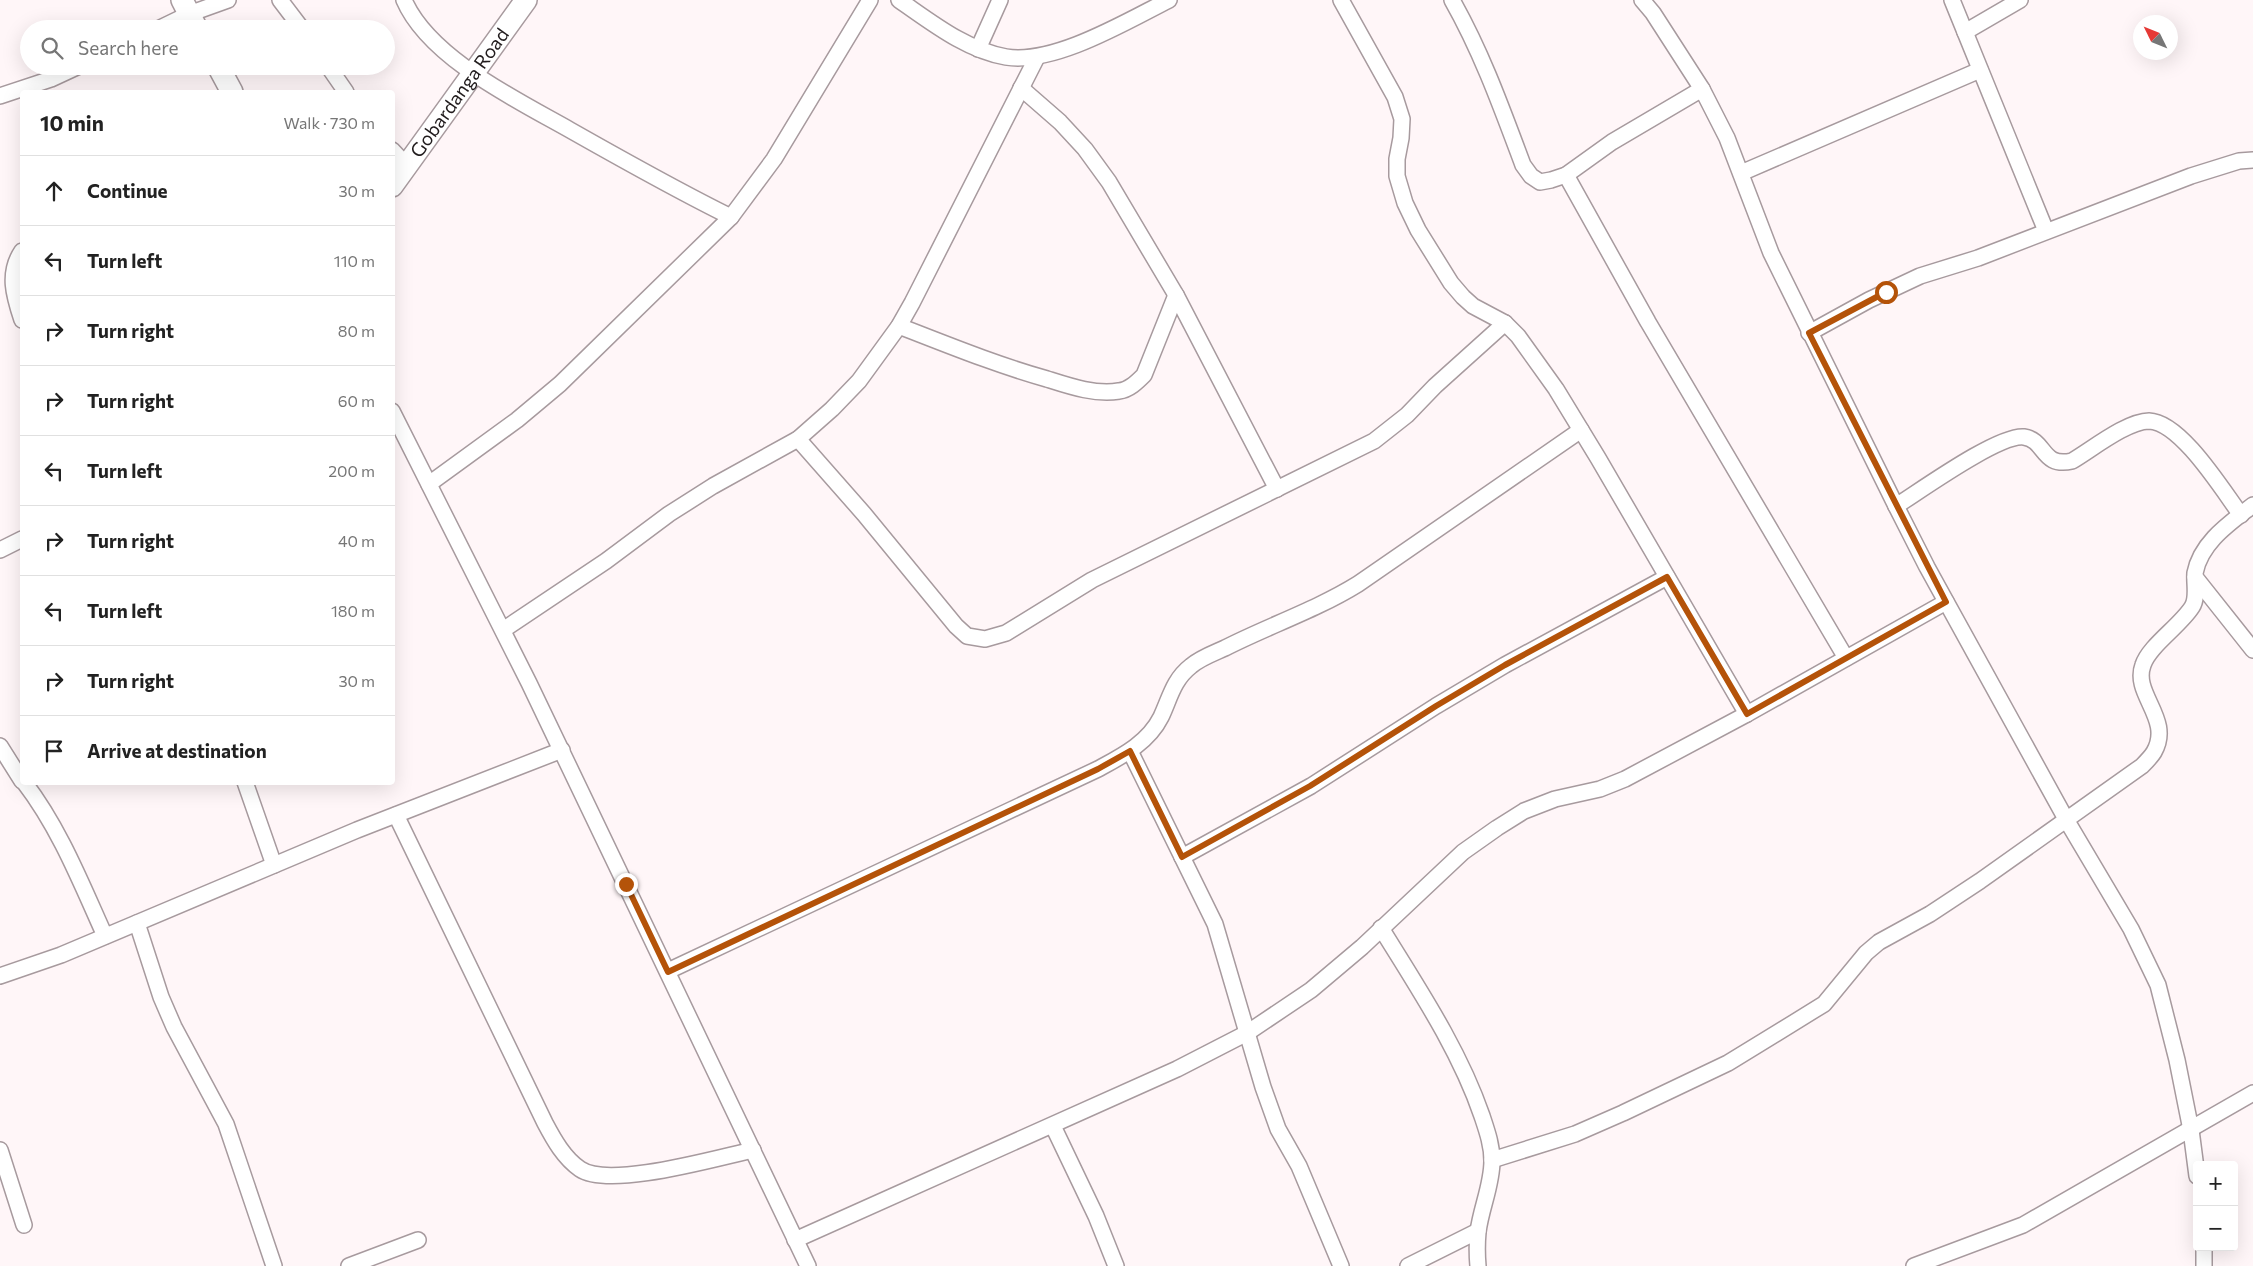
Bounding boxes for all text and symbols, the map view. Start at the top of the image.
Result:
north arrow [2133,15,2178,60]
search box [20,20,395,75]
street label: Gobardanga Road [405,23,513,161]
icon: search [38,34,66,62]
text: Search here [78,36,178,59]
text: 10 min [40,110,104,135]
text: Walk · 730 m [283,113,375,132]
icon: ahead [40,177,68,205]
text: Continue [87,179,167,202]
text: 30 m [338,181,375,200]
icon: left [40,247,68,275]
text: Turn left [87,249,162,272]
text: 110 m [334,251,375,270]
route start [1875,281,1898,304]
icon: right [40,317,68,345]
text: Turn right [87,319,174,342]
text: 80 m [338,321,375,340]
icon: right [40,387,68,415]
text: Turn right [87,389,174,412]
text: 60 m [338,391,375,410]
icon: left [40,457,68,485]
text: Turn left [87,459,162,482]
text: 200 m [328,461,375,480]
icon: right [40,527,68,555]
text: Turn right [87,529,174,552]
text: 40 m [338,531,375,550]
icon: left [40,597,68,625]
text: Turn left [87,599,162,622]
text: 180 m [331,601,375,620]
icon: right [40,667,68,695]
text: Turn right [87,669,174,692]
text: 30 m [338,671,375,690]
icon: arrive [40,737,68,765]
text: Arrive at destination [87,739,267,762]
route end [615,873,638,896]
map controls [2193,1161,2238,1251]
button: + [2193,1161,2238,1206]
button: − [2193,1206,2238,1251]

